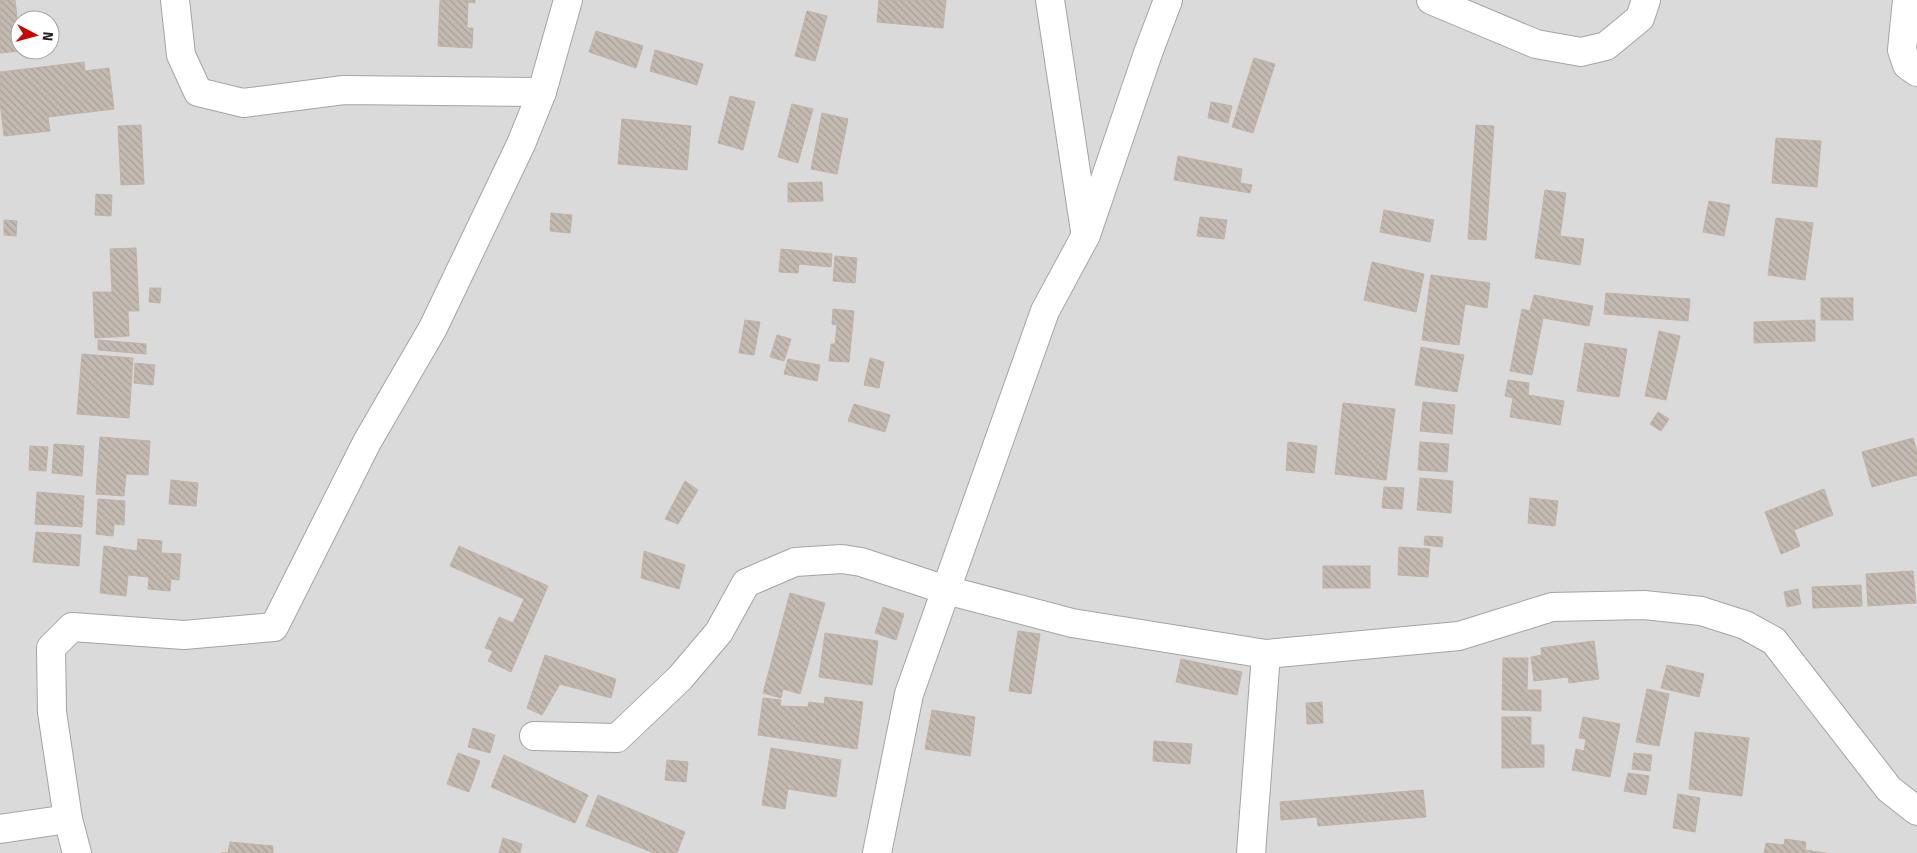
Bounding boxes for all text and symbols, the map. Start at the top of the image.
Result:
north arrow [10,10,60,60]
text: N [38,31,56,42]

